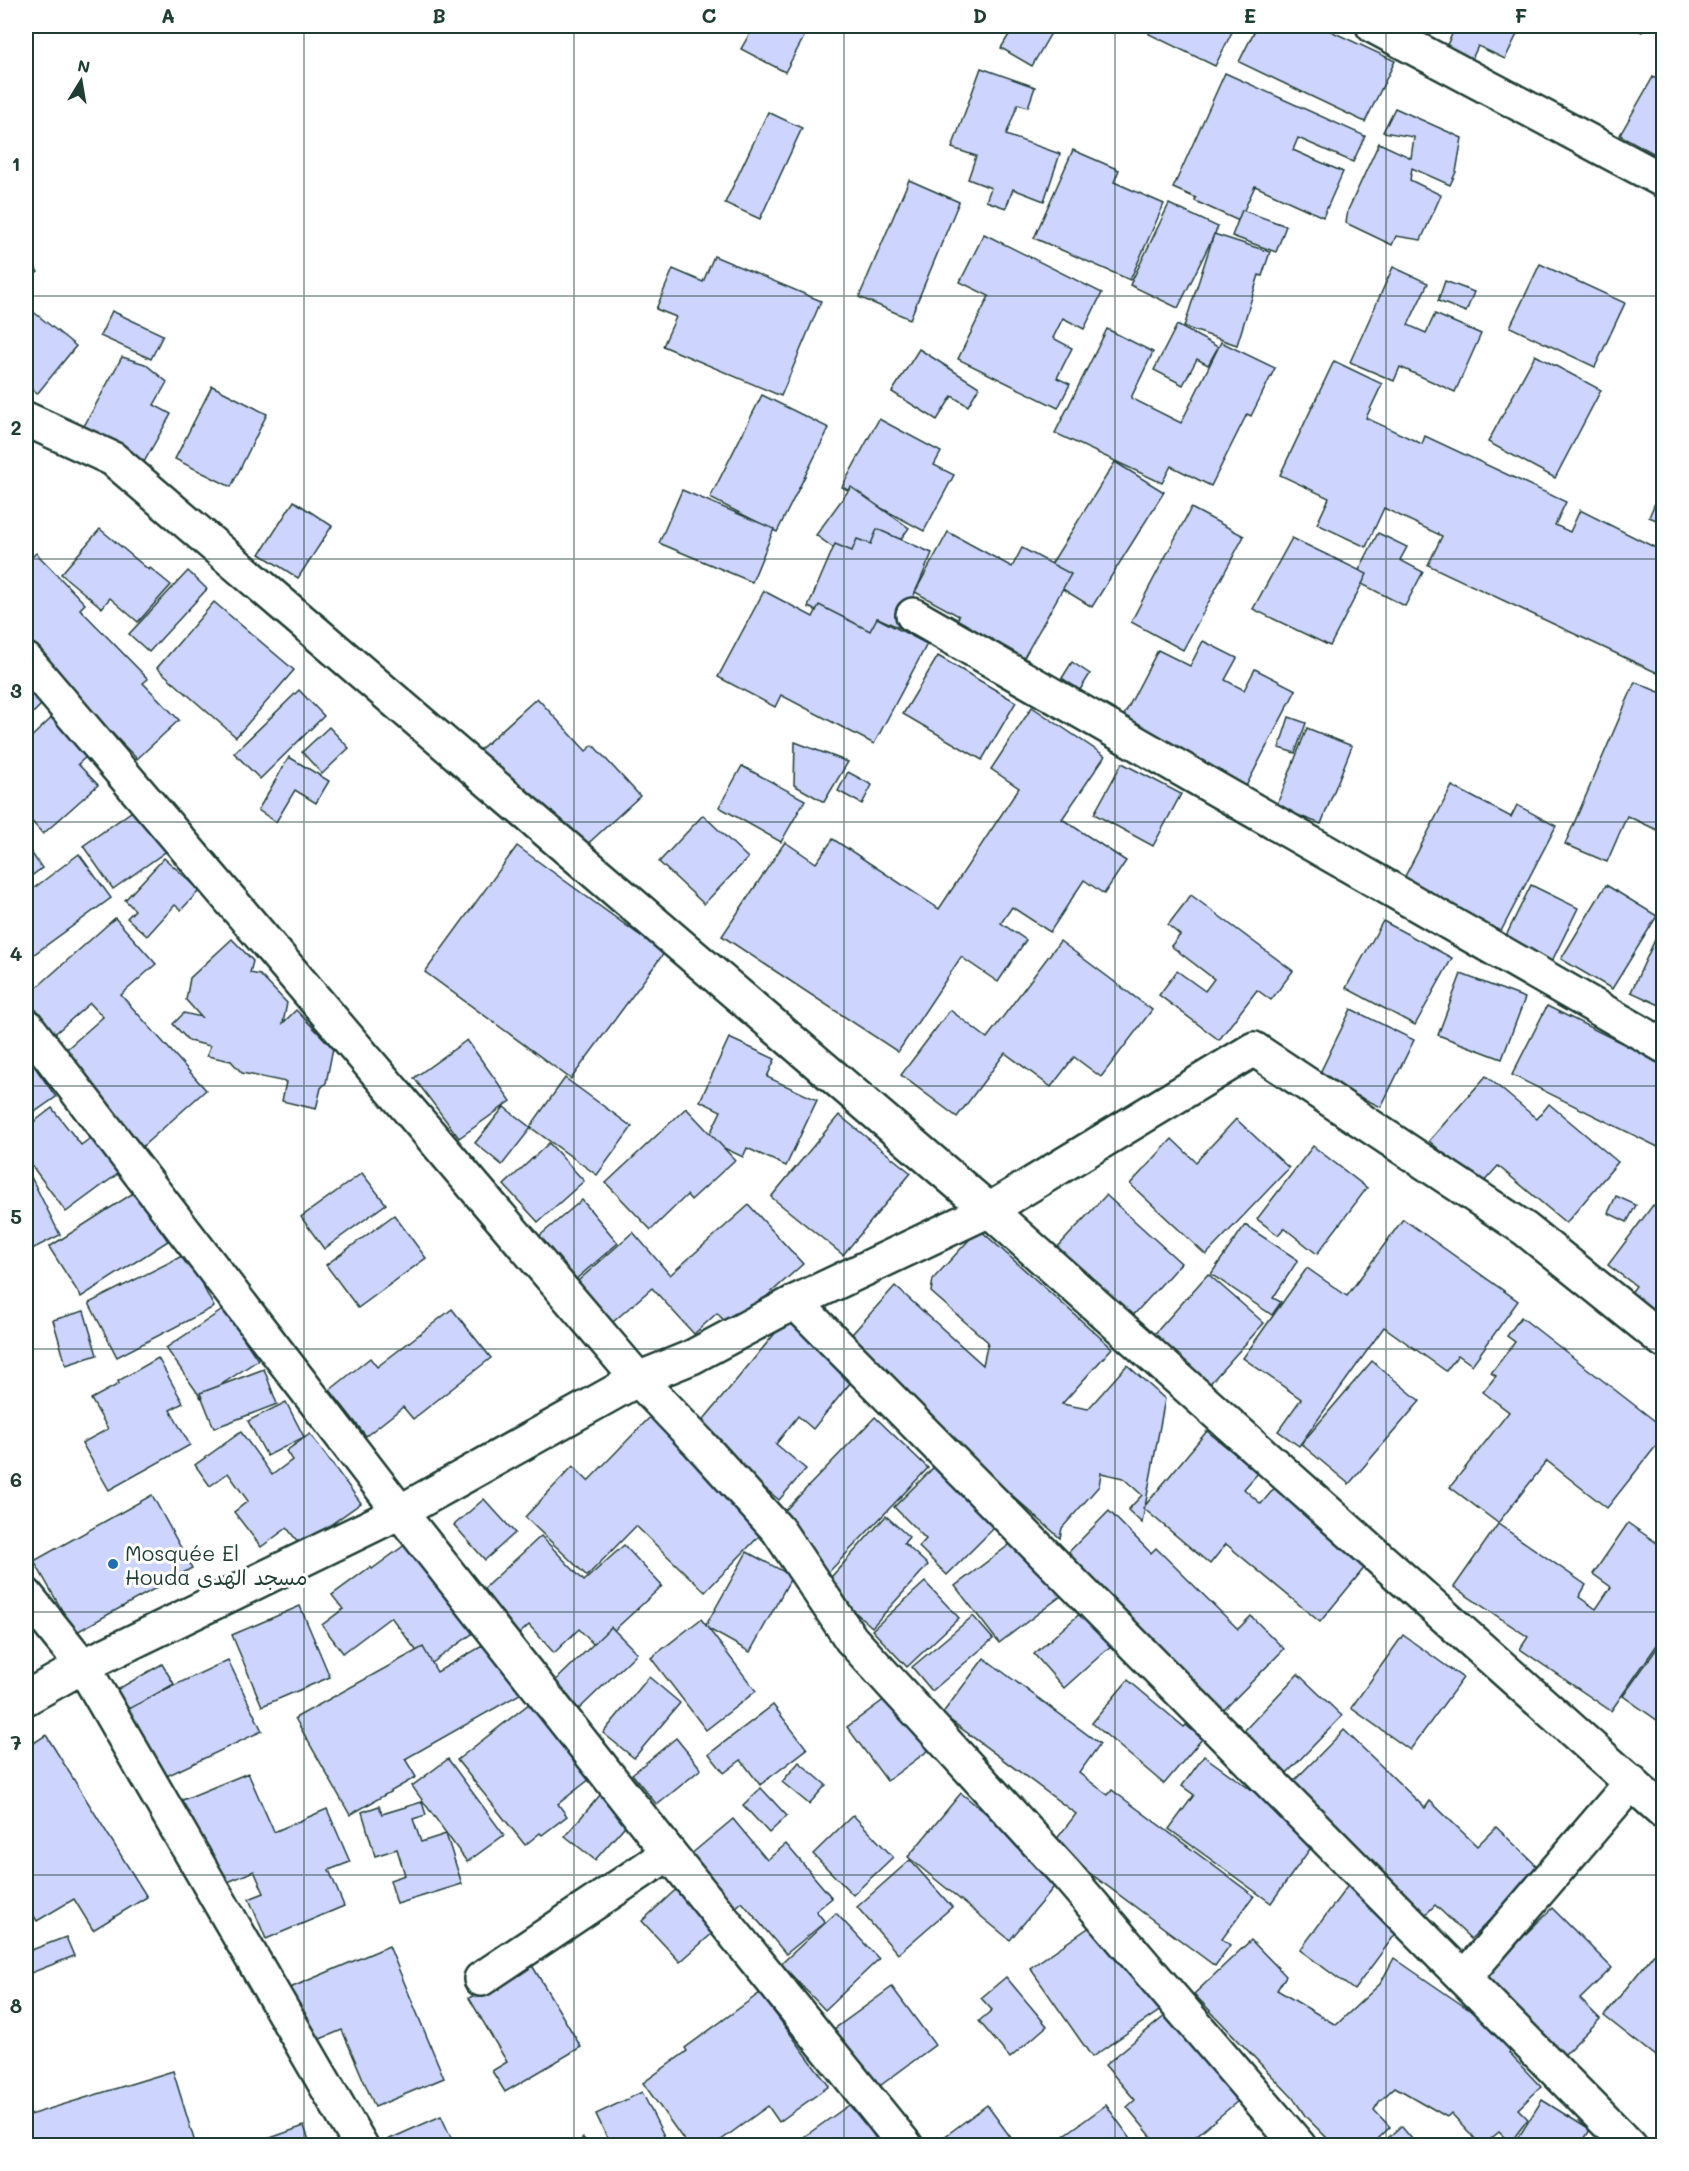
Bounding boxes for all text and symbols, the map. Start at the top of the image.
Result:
text: A [161,2,175,28]
text: B [432,2,446,28]
text: C [702,2,717,28]
text: D [973,2,987,28]
text: E [1244,2,1256,28]
text: F [1515,2,1528,28]
north arrow [51,51,111,111]
text: N [76,54,92,77]
text: 1 [12,150,20,176]
text: 2 [10,414,22,440]
text: 3 [10,677,22,703]
text: 4 [10,940,23,966]
text: 5 [10,1203,22,1229]
text: 6 [10,1466,22,1492]
place label: Mosquée El Houda مسجد الهدى [125,1539,307,1590]
marker: Mosquée El Houda مسجد الهدى [106,1557,120,1571]
text: 7 [10,1729,22,1755]
text: 8 [10,1992,22,2018]

